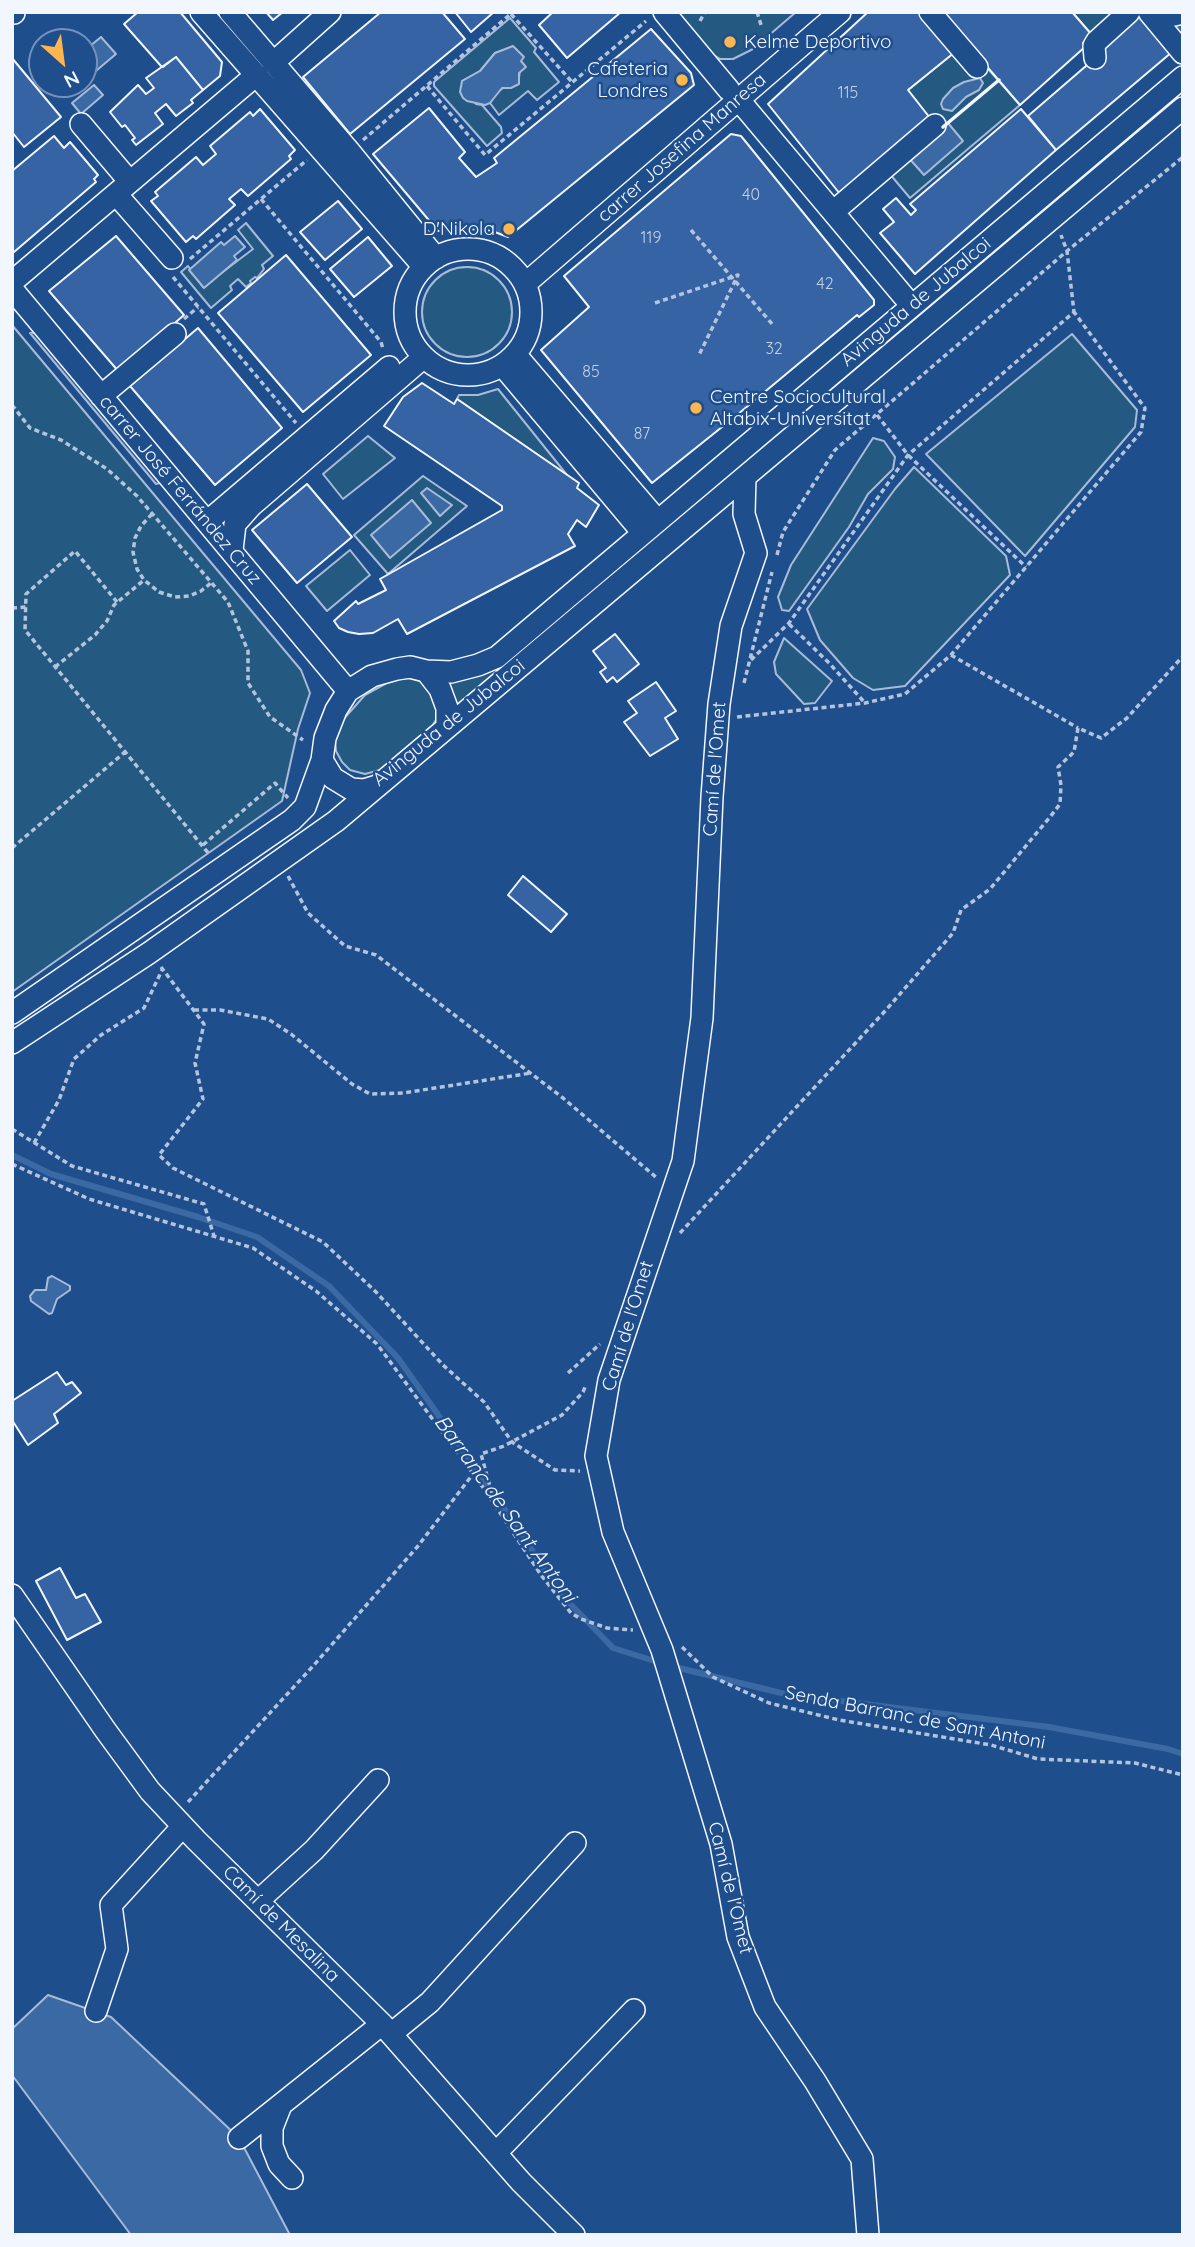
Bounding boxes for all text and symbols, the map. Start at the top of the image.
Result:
north arrow [28,28,98,98]
place label: Kelme Deportivo [744,31,892,53]
marker: Kelme Deportivo [722,34,738,50]
place label: Cafeteria Londres [587,58,668,102]
text: N [60,66,84,94]
street label: carrer Josefina Manresa [593,69,771,227]
marker: Cafeteria Londres [674,72,690,88]
house number: 115 [838,83,858,103]
house number: 40 [742,185,760,205]
place label: D'Nikola [423,218,495,240]
marker: D'Nikola [501,221,517,237]
house number: 119 [641,228,661,248]
street label: Avinguda de Jubalcoi [836,232,996,372]
house number: 42 [816,274,834,294]
house number: 32 [765,339,783,359]
house number: 85 [582,362,600,382]
place label: Centre Sociocultural Altabix-Universitat [710,386,886,430]
street label: carrer José Ferrández Cruz [94,391,266,589]
marker: Centre Sociocultural Altabix-Universitat [688,400,704,416]
house number: 87 [634,424,650,444]
street label: Avinguda de Jubalcoi [368,655,530,791]
street label: Camí de l'Omet [699,701,731,837]
street label: Camí de l'Omet [597,1258,659,1394]
water label: Barranc de Sant Antoni [428,1410,582,1608]
street label: Senda Barranc de Sant Antoni [783,1682,1047,1754]
street label: Camí de l'Omet [703,1820,757,1956]
street label: Camí de Mesalina [218,1861,344,1987]

